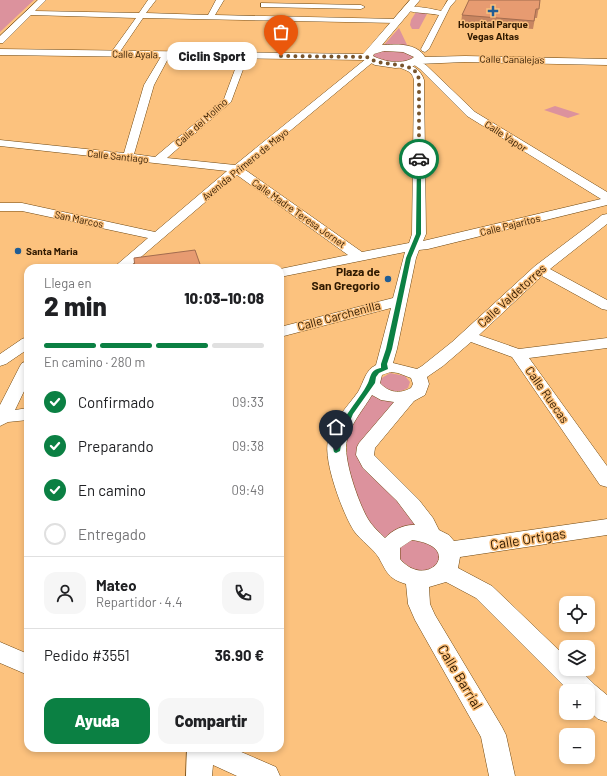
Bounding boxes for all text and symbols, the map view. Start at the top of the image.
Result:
marker: Hospital Parque Vegas Altas [487,5,499,17]
pin [264,15,298,56]
place label: Hospital Parque Vegas Altas [458,18,529,42]
icon: bag [270,21,292,43]
callout: Ciclin Sport [167,42,257,70]
street label: Calle Ayala [112,48,158,60]
text: Ciclin Sport [178,48,246,64]
street label: Calle Canalejas [480,52,545,66]
street label: Calle del Molino [172,95,230,149]
street label: Calle Vapor [483,118,530,154]
street label: Avenida Primero de Mayo [199,125,291,203]
courier [399,139,439,179]
street label: Calle Santiago [87,147,149,165]
icon: car [408,148,430,170]
street label: Calle Madre Teresa Jornet [250,176,349,250]
street label: San Marcos [53,208,105,230]
street label: Calle Pajaritos [479,212,541,238]
place label: Santa Maria [26,245,78,257]
marker: Santa Maria [13,246,23,256]
street label: Calle Valdetorres [474,261,549,330]
place label: Plaza de San Gregorio [312,264,380,292]
marker: Plaza de San Gregorio [383,274,393,284]
text: Llega en [44,275,91,291]
text: 10:03–10:08 [184,289,264,307]
text: 2 min [44,290,107,321]
street label: Calle Carchenilla [296,297,382,333]
text: En camino · 280 m [44,354,145,370]
street label: Calle Ruecas [523,363,573,426]
icon: check [44,391,66,413]
text: Confirmado [78,393,154,411]
text: 09:33 [232,394,264,410]
pin [319,410,353,451]
icon: home [325,416,347,438]
icon: check [44,435,66,457]
text: Preparando [78,437,154,455]
text: 09:38 [232,438,264,454]
icon: check [44,479,66,501]
text: En camino [78,481,146,499]
text: 09:49 [232,482,264,498]
street label: Calle Ortigas [489,524,567,553]
text: Entregado [78,525,146,543]
button: person [44,572,86,614]
button: phone [222,572,264,614]
text: Mateo [96,576,137,594]
text: Repartidor · 4.4 [96,594,182,610]
map controls [559,596,595,764]
button: locate [559,596,595,632]
button: layers [559,640,595,676]
street label: Calle Barrial [435,641,486,712]
text: Pedido #3551 [44,646,130,664]
text: 36.90 € [215,646,264,664]
button: + [559,684,595,720]
button: Ayuda [44,698,150,744]
button: Compartir [158,698,264,744]
button: − [559,728,595,764]

